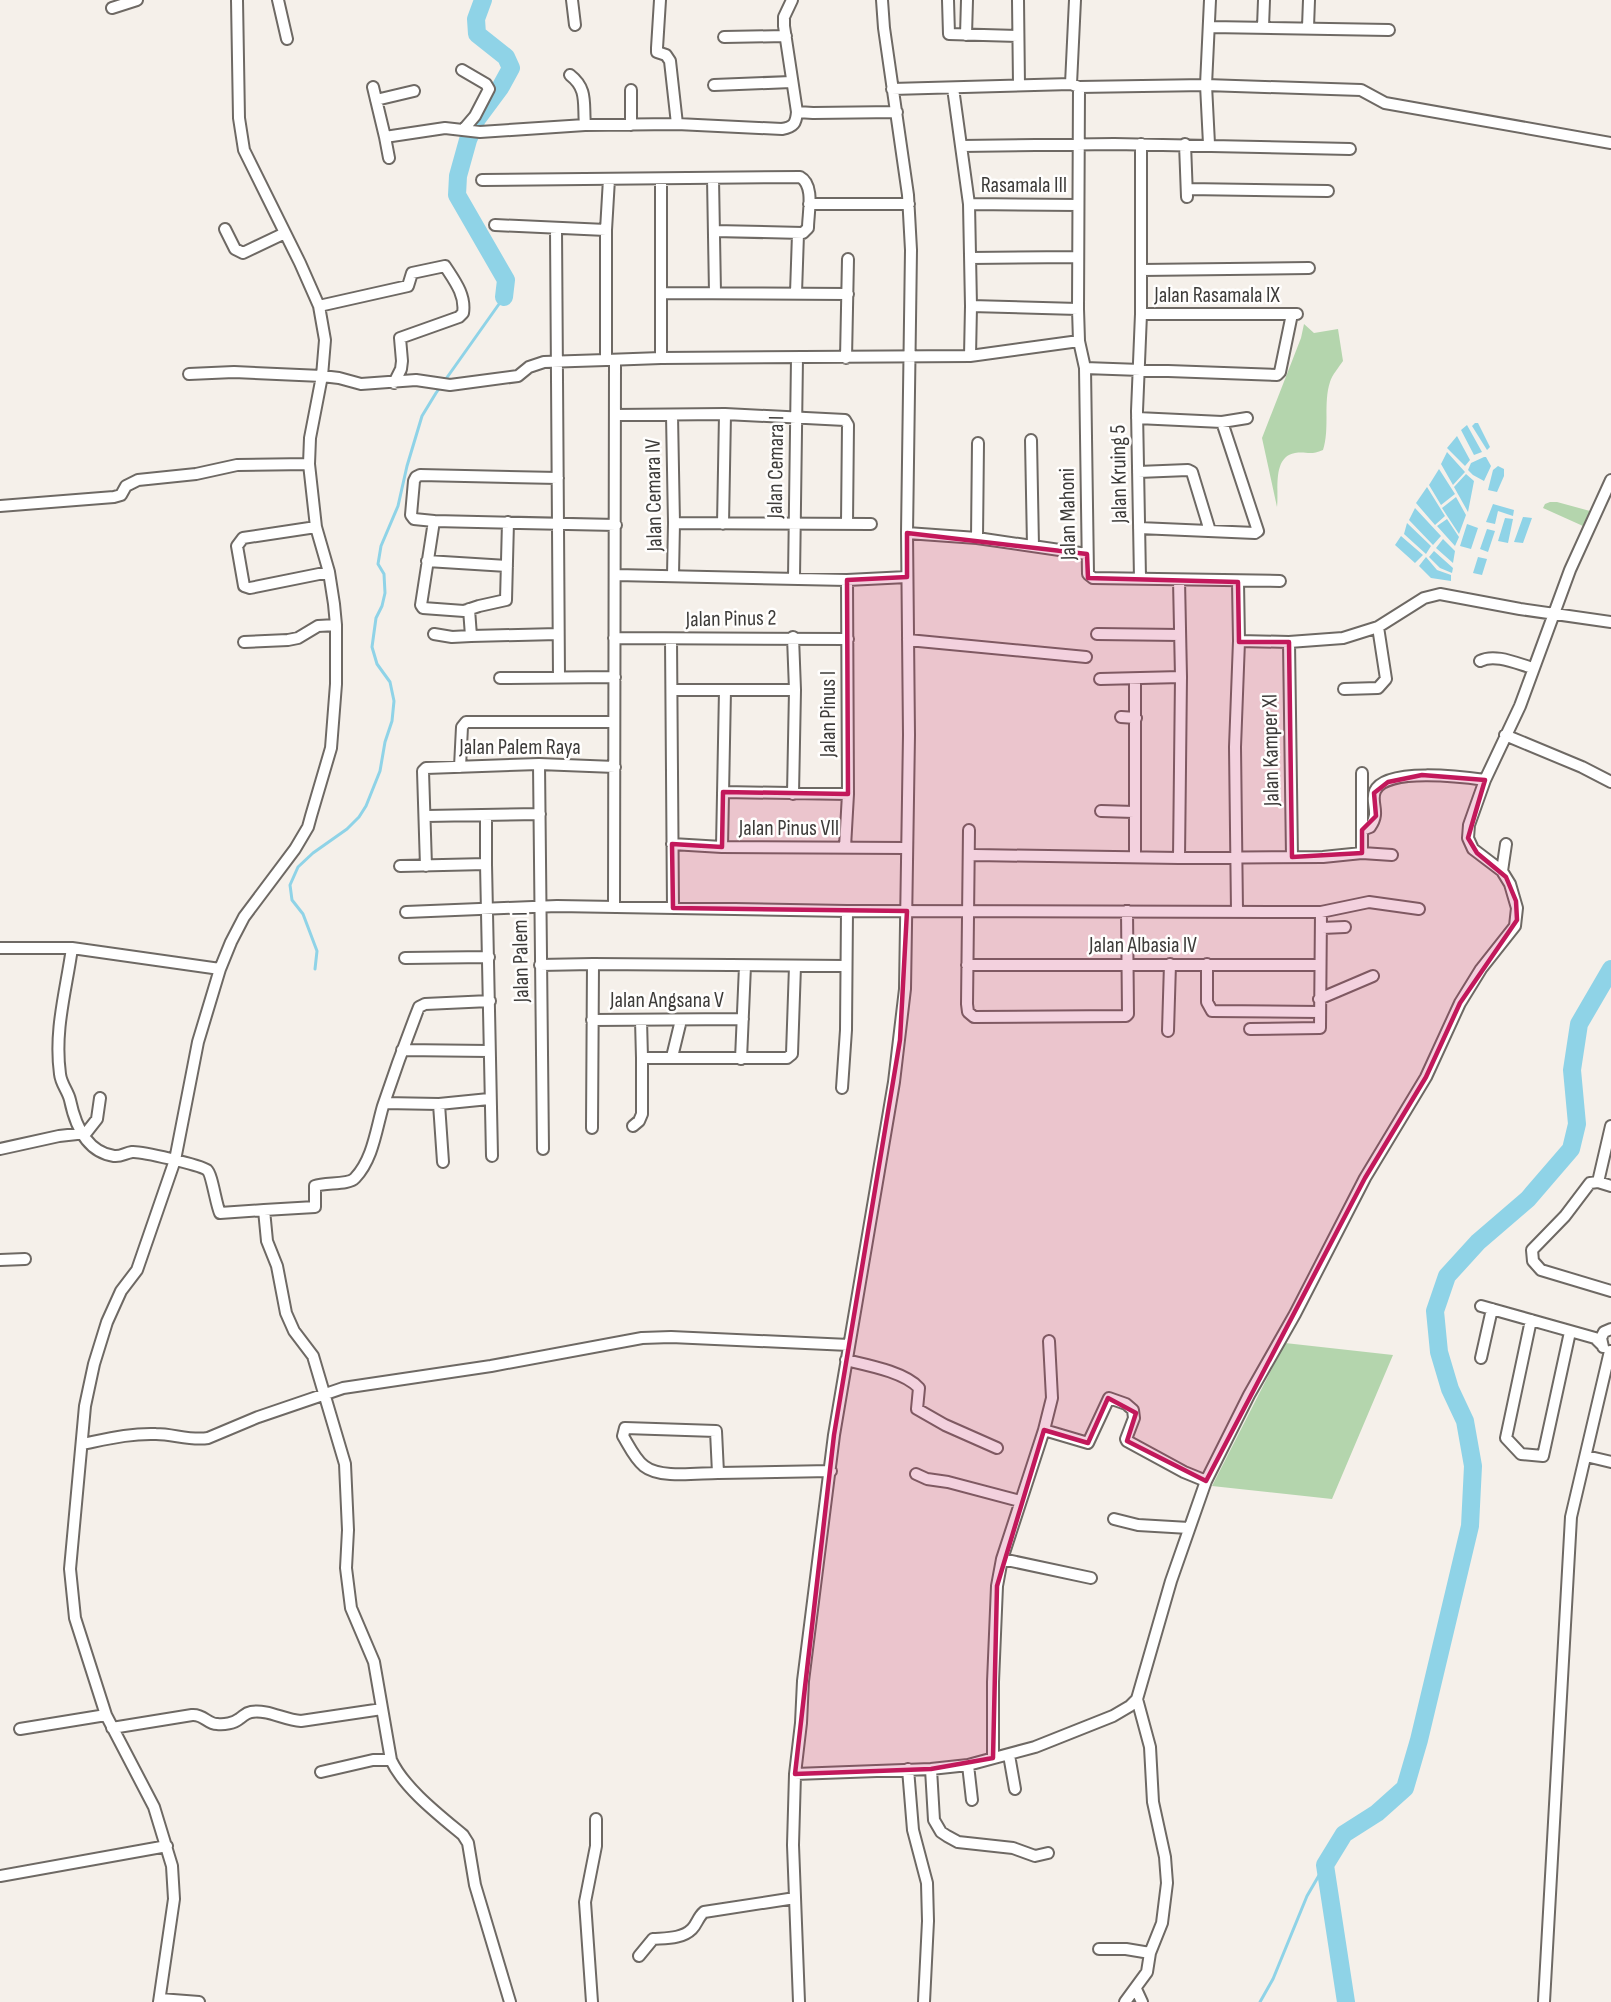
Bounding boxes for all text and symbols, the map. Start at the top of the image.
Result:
street label: Rasamala III [981,172,1067,199]
street label: Jalan Rasamala IX [1153,282,1280,309]
street label: Jalan Cemara I [762,415,790,520]
street label: Jalan Kruing 5 [1105,424,1133,524]
street label: Jalan Cemara IV [640,438,668,553]
street label: Jalan Mahoni [1054,468,1082,561]
street label: Jalan Pinus 2 [684,605,777,633]
street label: Jalan Pinus I [815,671,842,758]
street label: Jalan Kamper XI [1257,694,1285,807]
street label: Jalan Palem Raya [458,734,581,761]
street label: Jalan Pinus VII [738,815,839,842]
street label: Jalan Palem I [507,911,535,1004]
street label: Jalan Albasia lV [1088,932,1197,959]
street label: Jalan Angsana V [609,987,724,1014]

